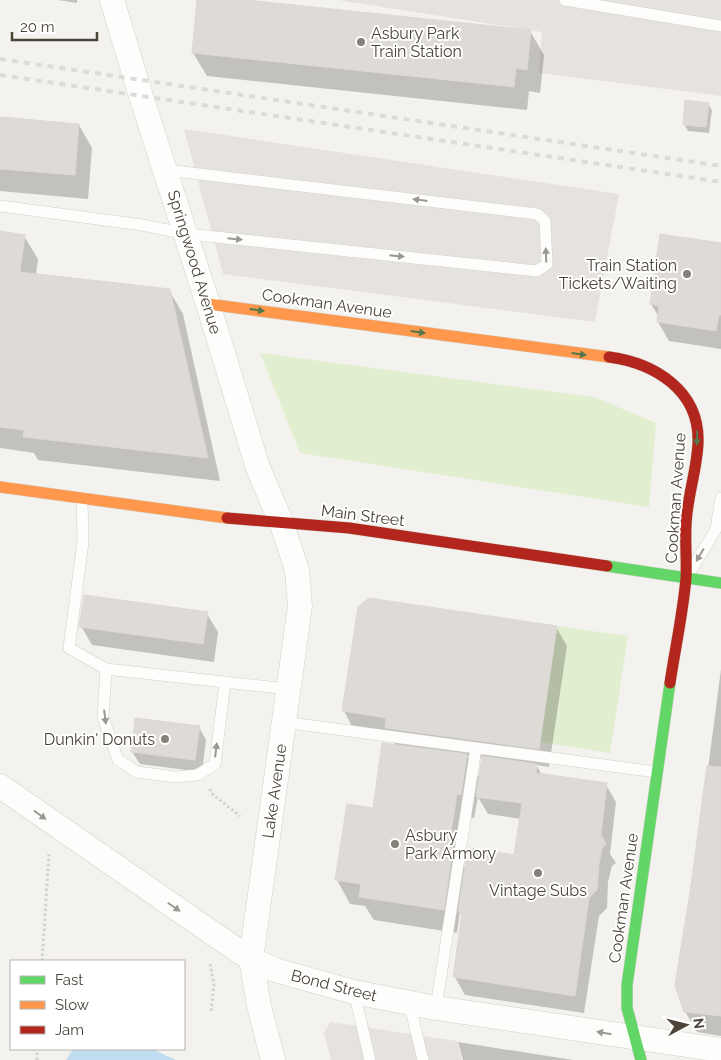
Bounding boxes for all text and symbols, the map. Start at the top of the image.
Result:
scale bar [12,10,98,42]
text: 20 m [20,18,55,36]
place label: Asbury Park Train Station [371,24,462,61]
marker: Asbury Park Train Station [355,36,367,48]
street label: Springwood Avenue [164,188,225,336]
one-way arrow [412,196,428,204]
one-way arrow [227,235,243,243]
one-way arrow [542,247,550,263]
one-way arrow [389,252,405,260]
place label: Train Station Tickets/Waiting [559,256,677,293]
marker: Train Station Tickets/Waiting [681,268,693,280]
street label: Cookman Avenue [261,285,393,322]
one-way arrow [249,306,265,314]
one-way arrow [410,328,426,336]
one-way arrow [571,350,587,358]
one-way arrow [693,430,701,446]
street label: Cookman Avenue [661,432,690,564]
street label: Main Street [320,501,406,530]
one-way arrow [696,549,705,562]
one-way arrow [101,710,109,726]
place label: Dunkin' Donuts [44,730,155,749]
marker: Dunkin' Donuts [159,733,171,745]
one-way arrow [212,742,220,758]
street label: Lake Avenue [258,743,291,840]
one-way arrow [33,810,46,820]
place label: Asbury Park Armory [405,826,497,863]
street label: Cookman Avenue [605,832,642,964]
marker: Asbury Park Armory [389,838,401,850]
marker: Vintage Subs [532,867,544,879]
place label: Vintage Subs [489,881,587,900]
one-way arrow [167,902,180,912]
legend [10,960,185,1050]
street label: Bond Street [289,966,379,1005]
text: Fast [55,971,83,989]
text: Slow [55,996,89,1014]
north arrow [661,1000,711,1050]
text: N [690,1017,707,1030]
text: Jam [55,1021,84,1039]
one-way arrow [595,1028,611,1036]

